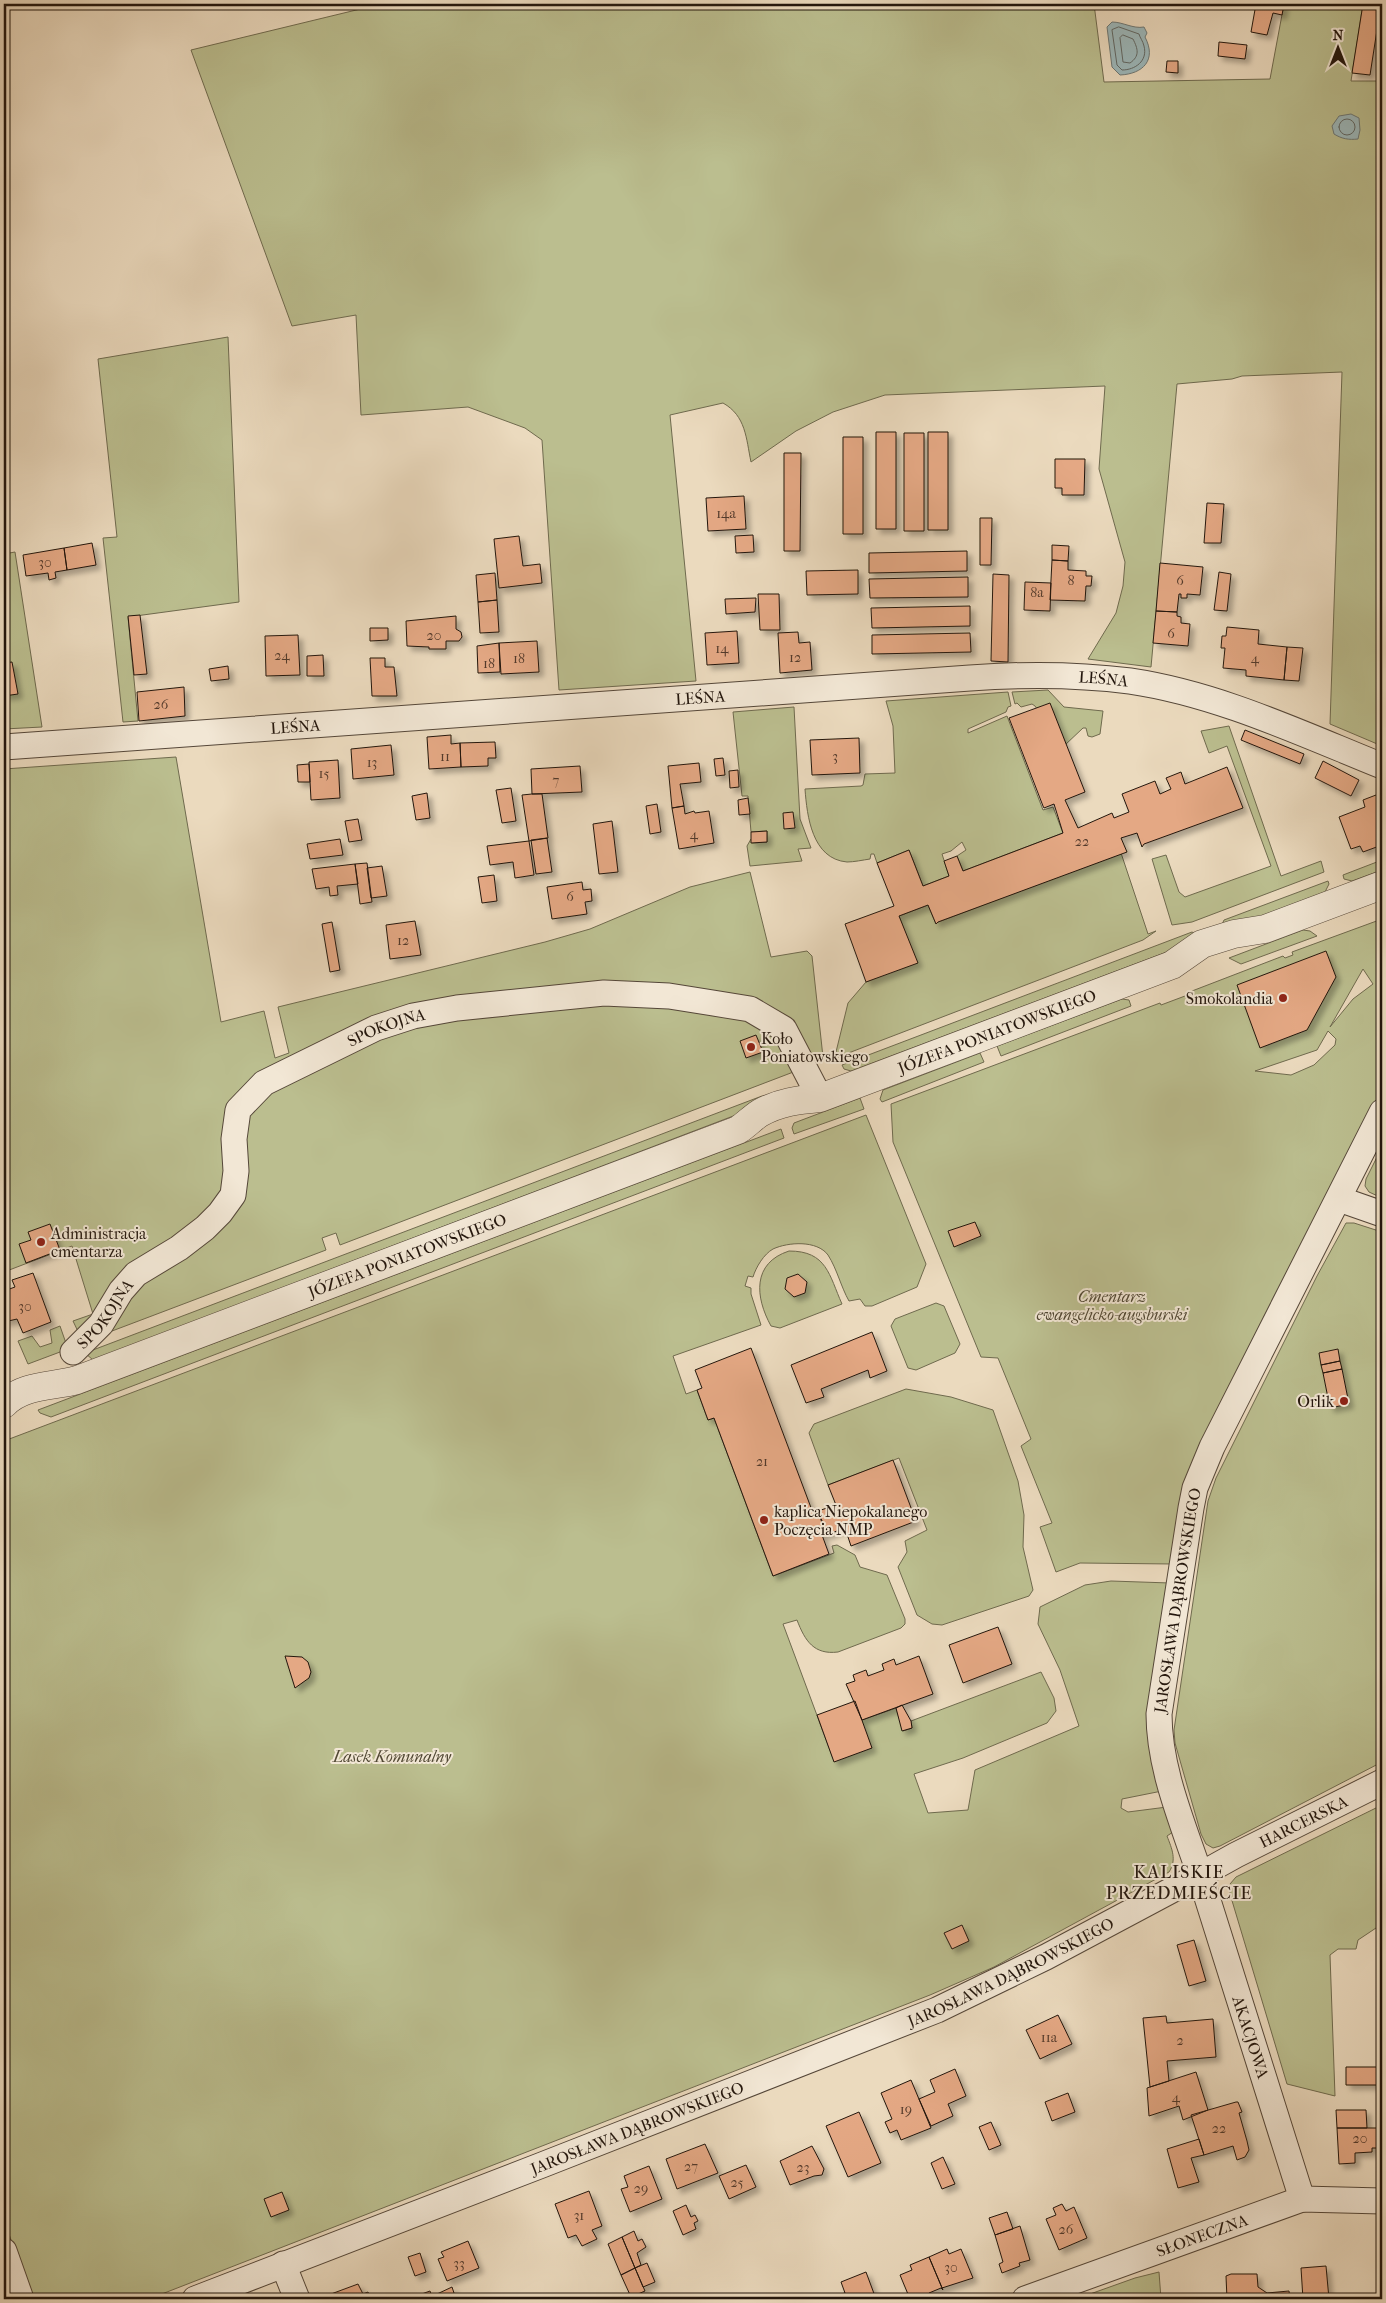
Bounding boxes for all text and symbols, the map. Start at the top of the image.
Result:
north arrow [1314,22,1364,72]
text: N [1333,27,1344,44]
house number: 14a [716,505,736,522]
house number: 30 [38,554,52,571]
house number: 8 [1067,572,1075,589]
house number: 6 [1176,572,1184,589]
house number: 8a [1030,584,1044,601]
house number: 6 [1167,625,1175,642]
house number: 20 [427,627,441,644]
house number: 14 [715,640,729,657]
house number: 24 [274,647,290,664]
house number: 12 [789,649,801,666]
house number: 18 [513,650,525,667]
house number: 4 [1251,650,1260,667]
house number: 18 [483,655,495,672]
street label: LEŚNA [1078,667,1130,691]
street label: LEŚNA [675,686,726,709]
house number: 26 [154,696,169,713]
street label: LEŚNA [270,715,321,738]
house number: 11 [440,748,450,765]
house number: 3 [832,748,838,765]
house number: 13 [367,754,377,771]
house number: 15 [319,765,330,782]
house number: 7 [553,772,560,789]
house number: 4 [690,826,699,843]
house number: 22 [1075,833,1089,850]
house number: 6 [566,888,574,905]
house number: 12 [397,932,409,949]
street label: JÓZEFA PONIATOWSKIEGO [893,986,1099,1078]
place label: Smokolandia [1186,989,1274,1008]
marker: Smokolandia [1277,992,1289,1004]
street label: SPOKOJNA [344,1005,427,1051]
place label: Koło Poniatowskiego [761,1029,868,1066]
marker: Koło Poniatowskiego [745,1041,757,1053]
street label: JÓZEFA PONIATOWSKIEGO [304,1210,509,1302]
place label: Administracja cmentarza [50,1224,147,1261]
marker: Administracja cmentarza [35,1236,47,1248]
street label: SPOKOJNA [73,1275,137,1353]
park label: Cmentarz ewangelicko-augsburski [1037,1287,1189,1324]
house number: 30 [18,1298,32,1315]
place label: Orlik [1297,1392,1335,1411]
marker: Orlik [1338,1395,1350,1407]
house number: 21 [756,1453,768,1470]
street label: JAROSŁAWA DĄBROWSKIEGO [1150,1486,1205,1716]
place label: kaplica Niepokalanego Poczęcia NMP [774,1502,927,1539]
marker: kaplica Niepokalanego Poczęcia NMP [758,1514,770,1526]
park label: Lasek Komunalny [332,1747,451,1766]
street label: HARCERSKA [1256,1791,1351,1852]
district label: KALISKIE PRZEDMIEŚCIE [1106,1862,1252,1904]
street label: JAROSŁAWA DĄBROWSKIEGO [903,1914,1117,2031]
street label: AKACJOWA [1228,1992,1273,2082]
house number: 11a [1041,2029,1058,2046]
house number: 2 [1176,2032,1184,2049]
street label: JAROSŁAWA DĄBROWSKIEGO [526,2078,747,2179]
house number: 4 [1172,2089,1181,2106]
house number: 19 [900,2101,912,2118]
house number: 22 [1212,2120,1226,2137]
house number: 20 [1353,2130,1367,2147]
house number: 27 [684,2158,698,2175]
house number: 23 [797,2159,809,2176]
house number: 25 [730,2174,744,2191]
house number: 29 [634,2180,648,2197]
house number: 31 [574,2207,584,2224]
street label: SŁONECZNA [1154,2210,1251,2261]
house number: 26 [1059,2221,1074,2238]
house number: 33 [453,2255,465,2272]
house number: 30 [944,2259,958,2276]

